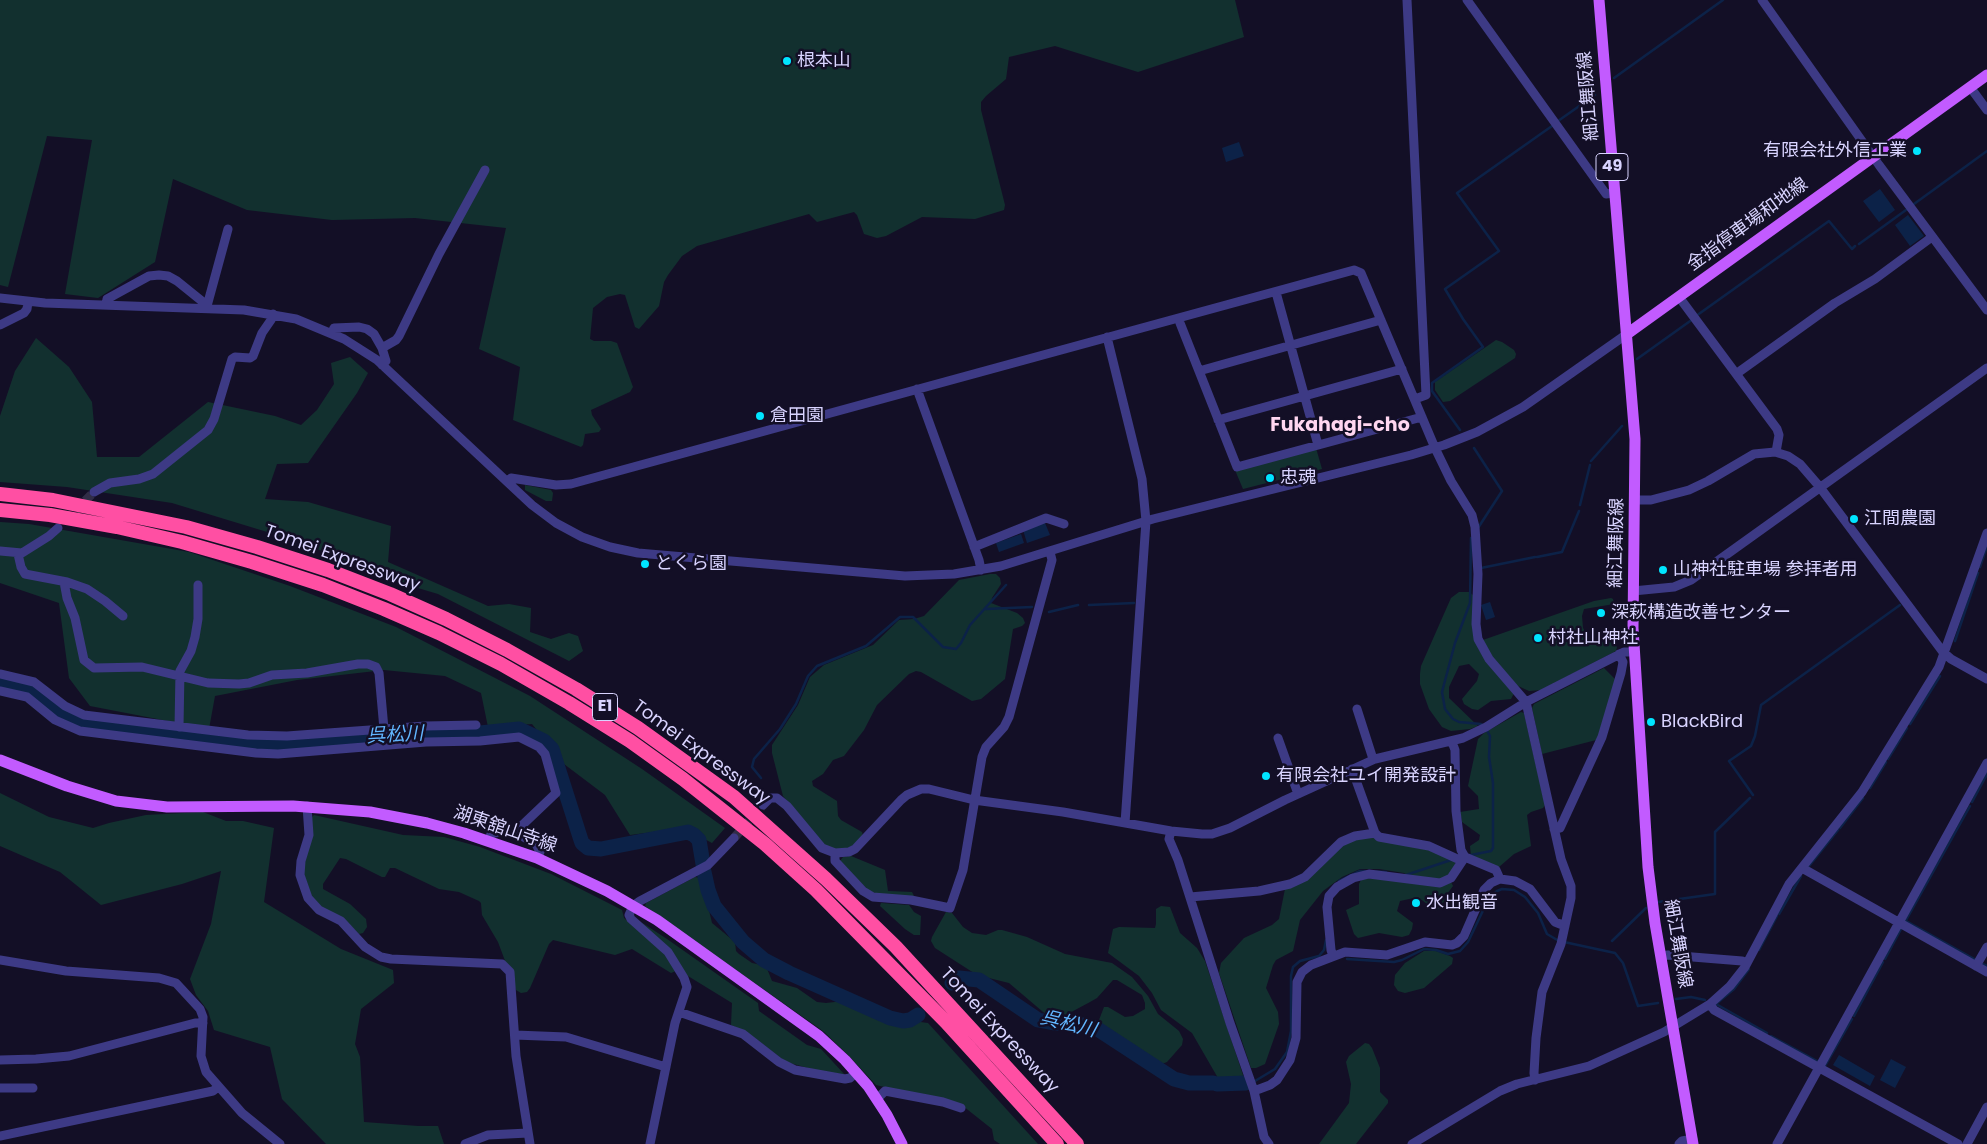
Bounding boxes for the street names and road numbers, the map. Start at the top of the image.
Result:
street label: 細江舞阪線 [1574,50,1604,142]
road number: 49 [1596,154,1628,180]
street label: 金指停車場和地線 [1683,174,1813,276]
street label: 細江舞阪線 [1605,498,1629,588]
street label: Tomei Expressway [261,521,423,597]
road number: E1 [592,694,618,720]
street label: Tomei Expressway [628,696,774,810]
street label: 湖東舘山寺線 [450,802,560,858]
street label: 細江舞阪線 [1659,898,1695,990]
street label: Tomei Expressway [935,964,1063,1098]

